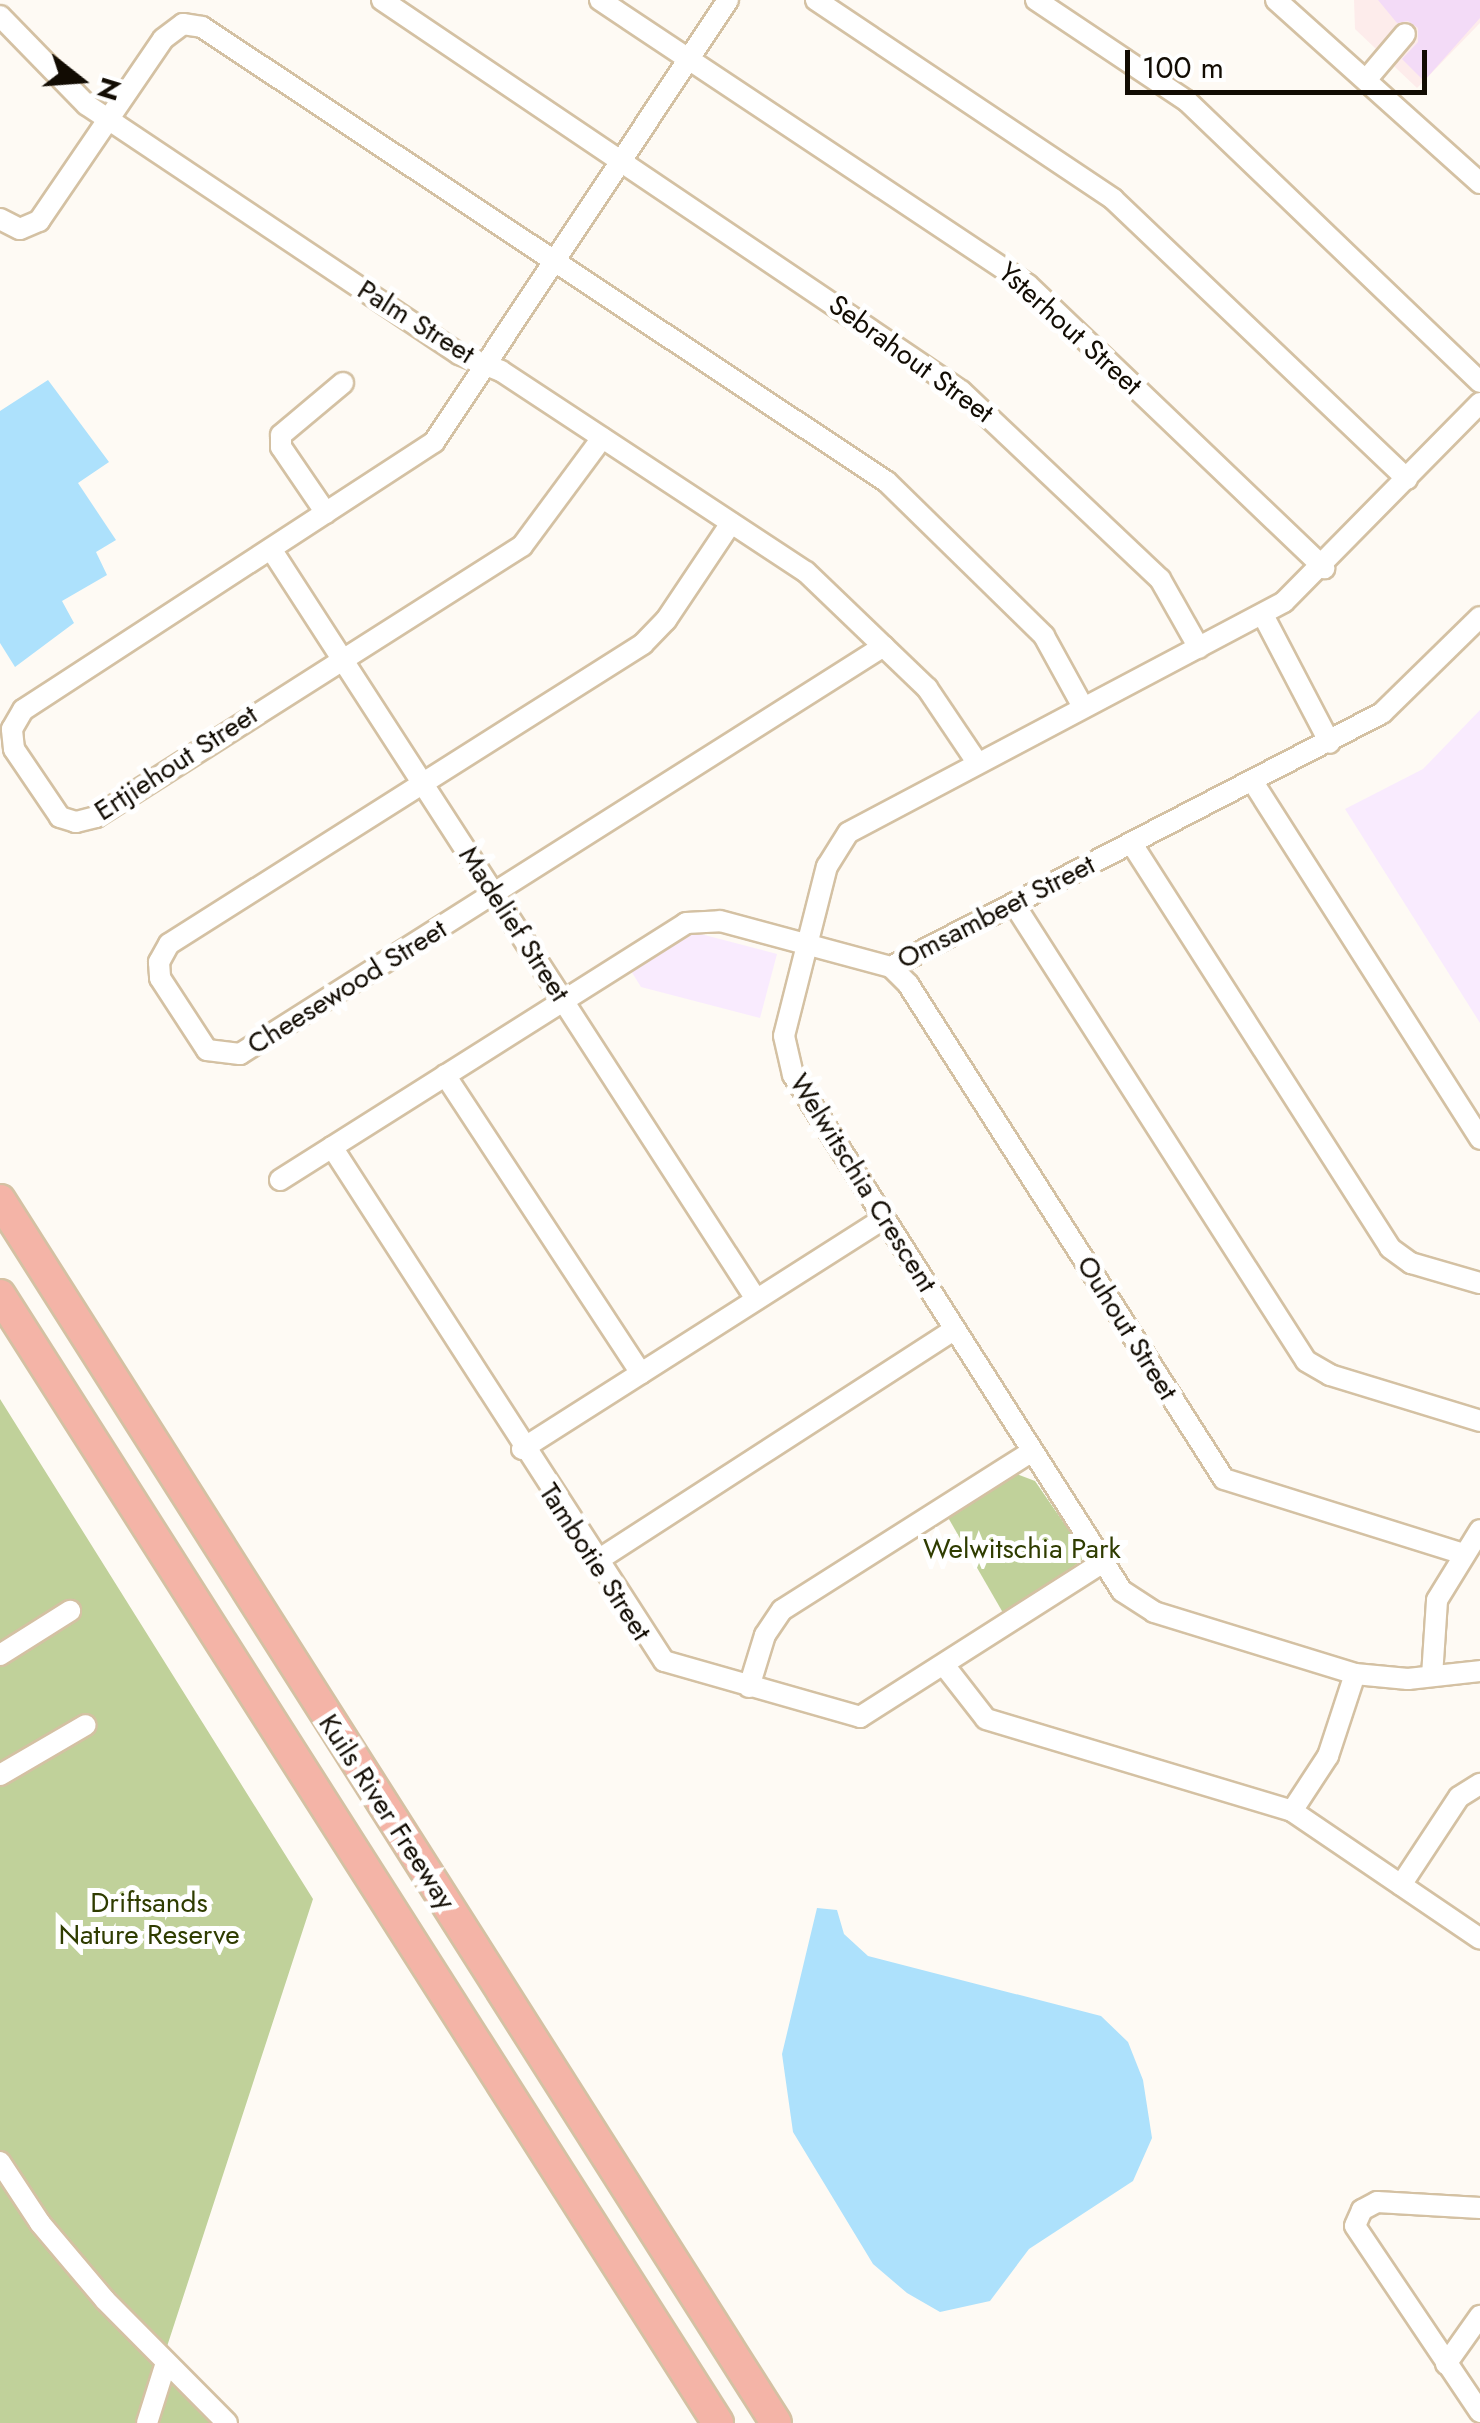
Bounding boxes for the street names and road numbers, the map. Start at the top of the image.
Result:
street label: Ysterhout Street [991,256,1149,402]
street label: Palm Street [351,273,481,371]
street label: Sebrahout Street [822,288,1000,430]
street label: Ertjiehout Street [88,698,264,828]
street label: Madelief Street [451,840,577,1008]
street label: Omsambeet Street [892,848,1100,976]
street label: Cheesewood Street [241,912,453,1062]
street label: Welwitschia Crescent [782,1068,944,1298]
street label: Ouhout Street [1069,1250,1185,1406]
street label: Tambotie Street [532,1477,658,1647]
street label: Kuils River Freeway [311,1708,463,1916]

